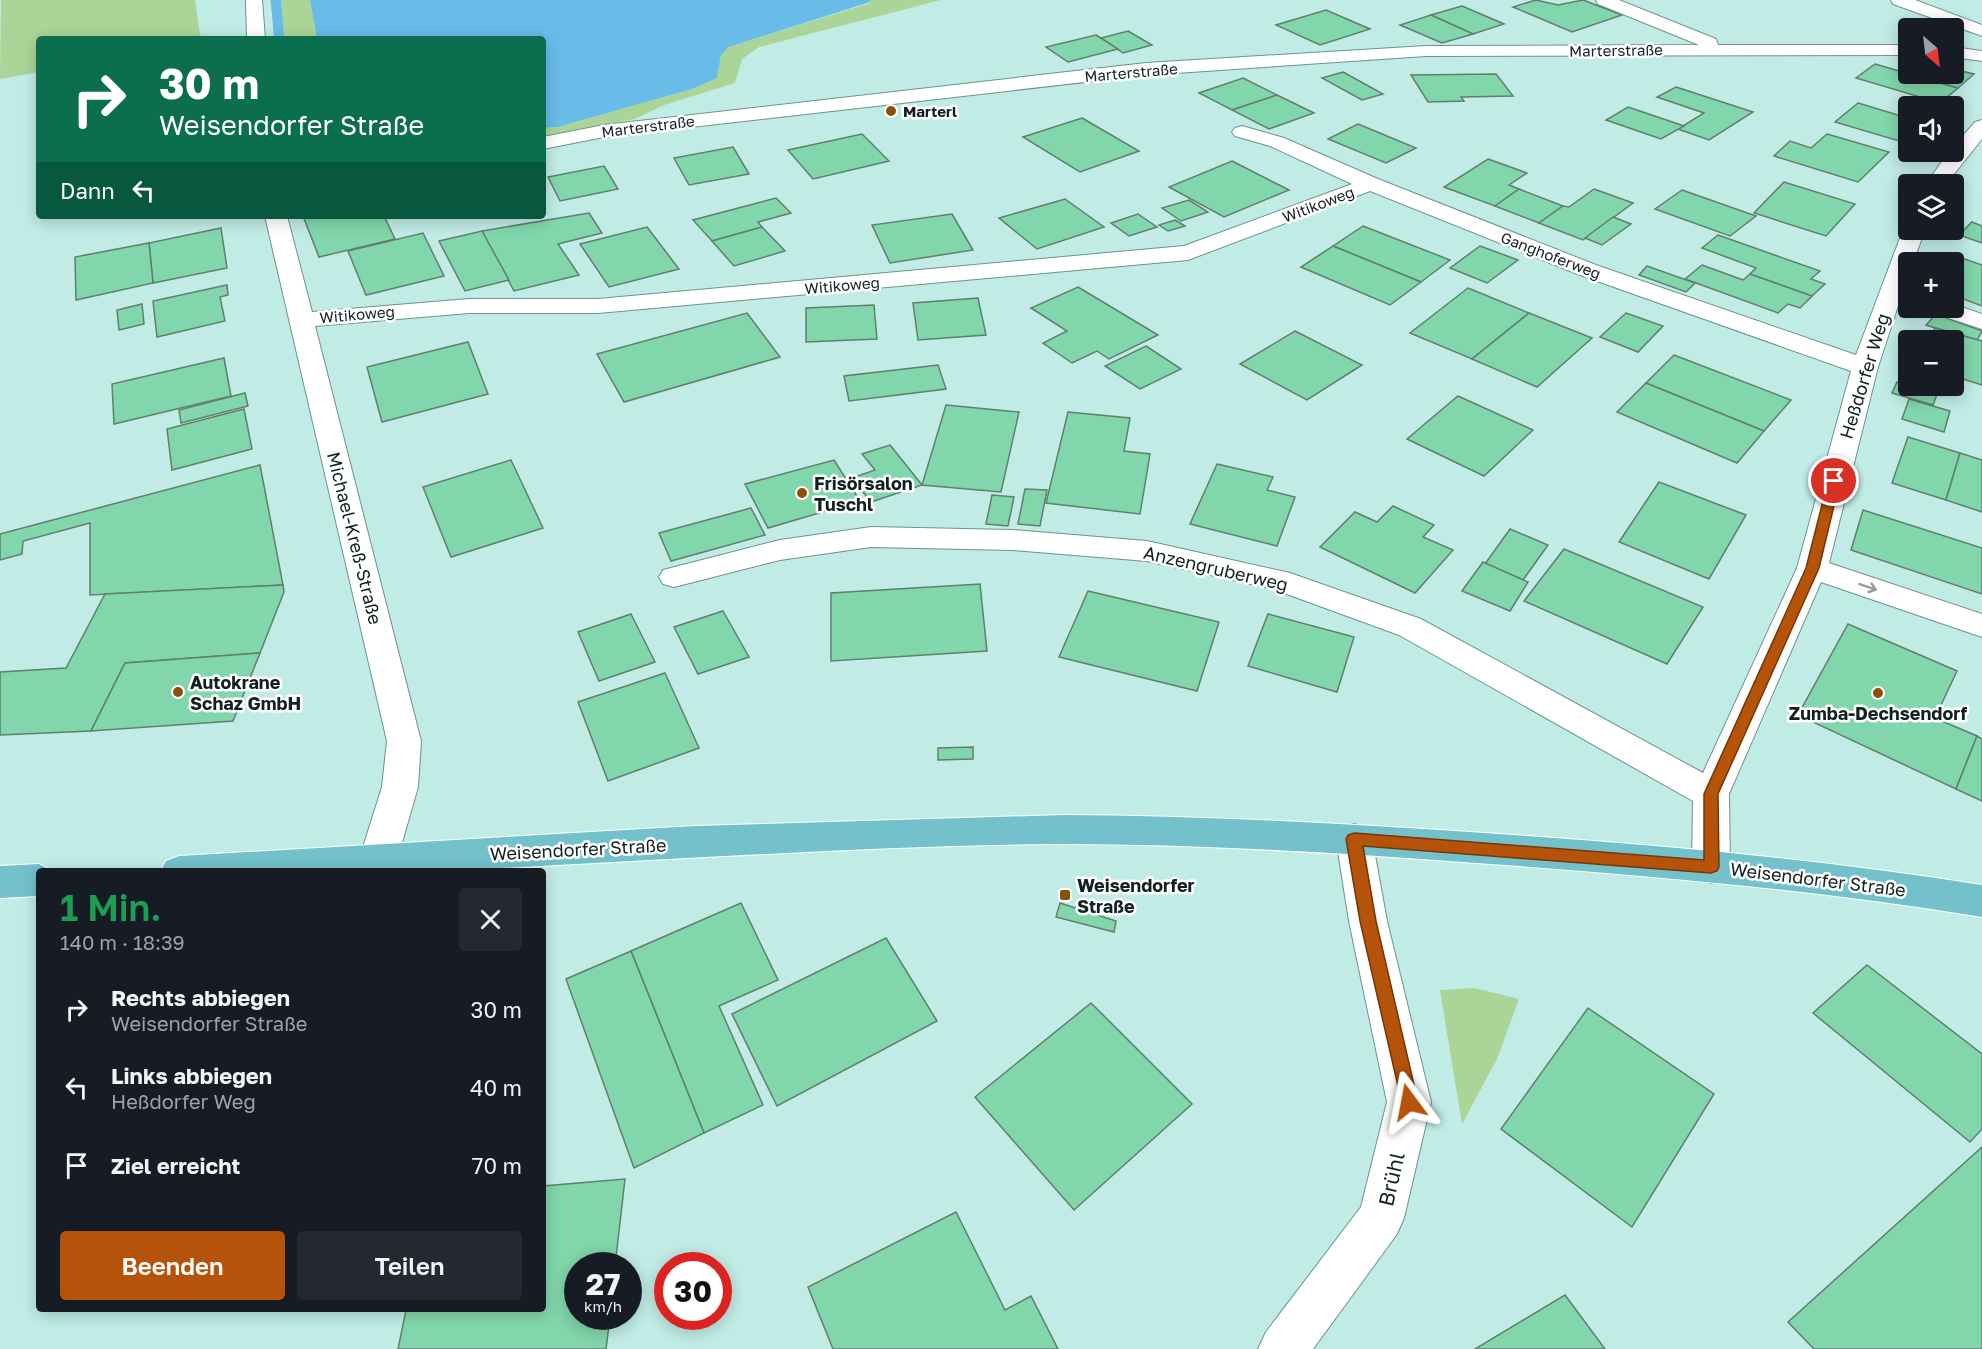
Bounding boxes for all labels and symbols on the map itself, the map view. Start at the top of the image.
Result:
north arrow [1898,18,1964,84]
street label: Marterstraße [1569,40,1663,60]
street label: Marterstraße [1084,59,1179,85]
place label: Marterl [903,102,957,120]
marker: Marterl [884,104,898,118]
street label: Marterstraße [600,111,696,141]
street label: Witikoweg [1280,182,1356,226]
street label: Ganghoferweg [1498,228,1604,282]
street label: Witikoweg [804,273,880,297]
street label: Witikoweg [319,302,395,326]
street label: Heßdorfer Weg [1834,311,1894,441]
street label: Michael-Kreß-Straße [323,450,387,626]
pin [1808,455,1859,506]
place label: Frisörsalon Tuschl [814,472,913,515]
marker: Frisörsalon Tuschl [795,486,809,500]
street label: Anzengruberweg [1142,541,1290,595]
one-way arrow [1858,582,1877,593]
place label: Autokrane Schaz GmbH [190,671,301,714]
marker: Autokrane Schaz GmbH [171,685,185,699]
marker: Zumba-Dechsendorf [1871,686,1885,700]
place label: Zumba-Dechsendorf [1789,702,1968,724]
street label: Weisendorfer Straße [489,833,667,865]
street label: Weisendorfer Straße [1729,857,1907,901]
place label: Weisendorfer Straße [1077,874,1195,917]
marker: Weisendorfer Straße [1058,888,1072,902]
position arrow [1377,1070,1441,1134]
street label: Brühl [1372,1149,1410,1209]
speed limit sign: 30 [654,1252,732,1330]

